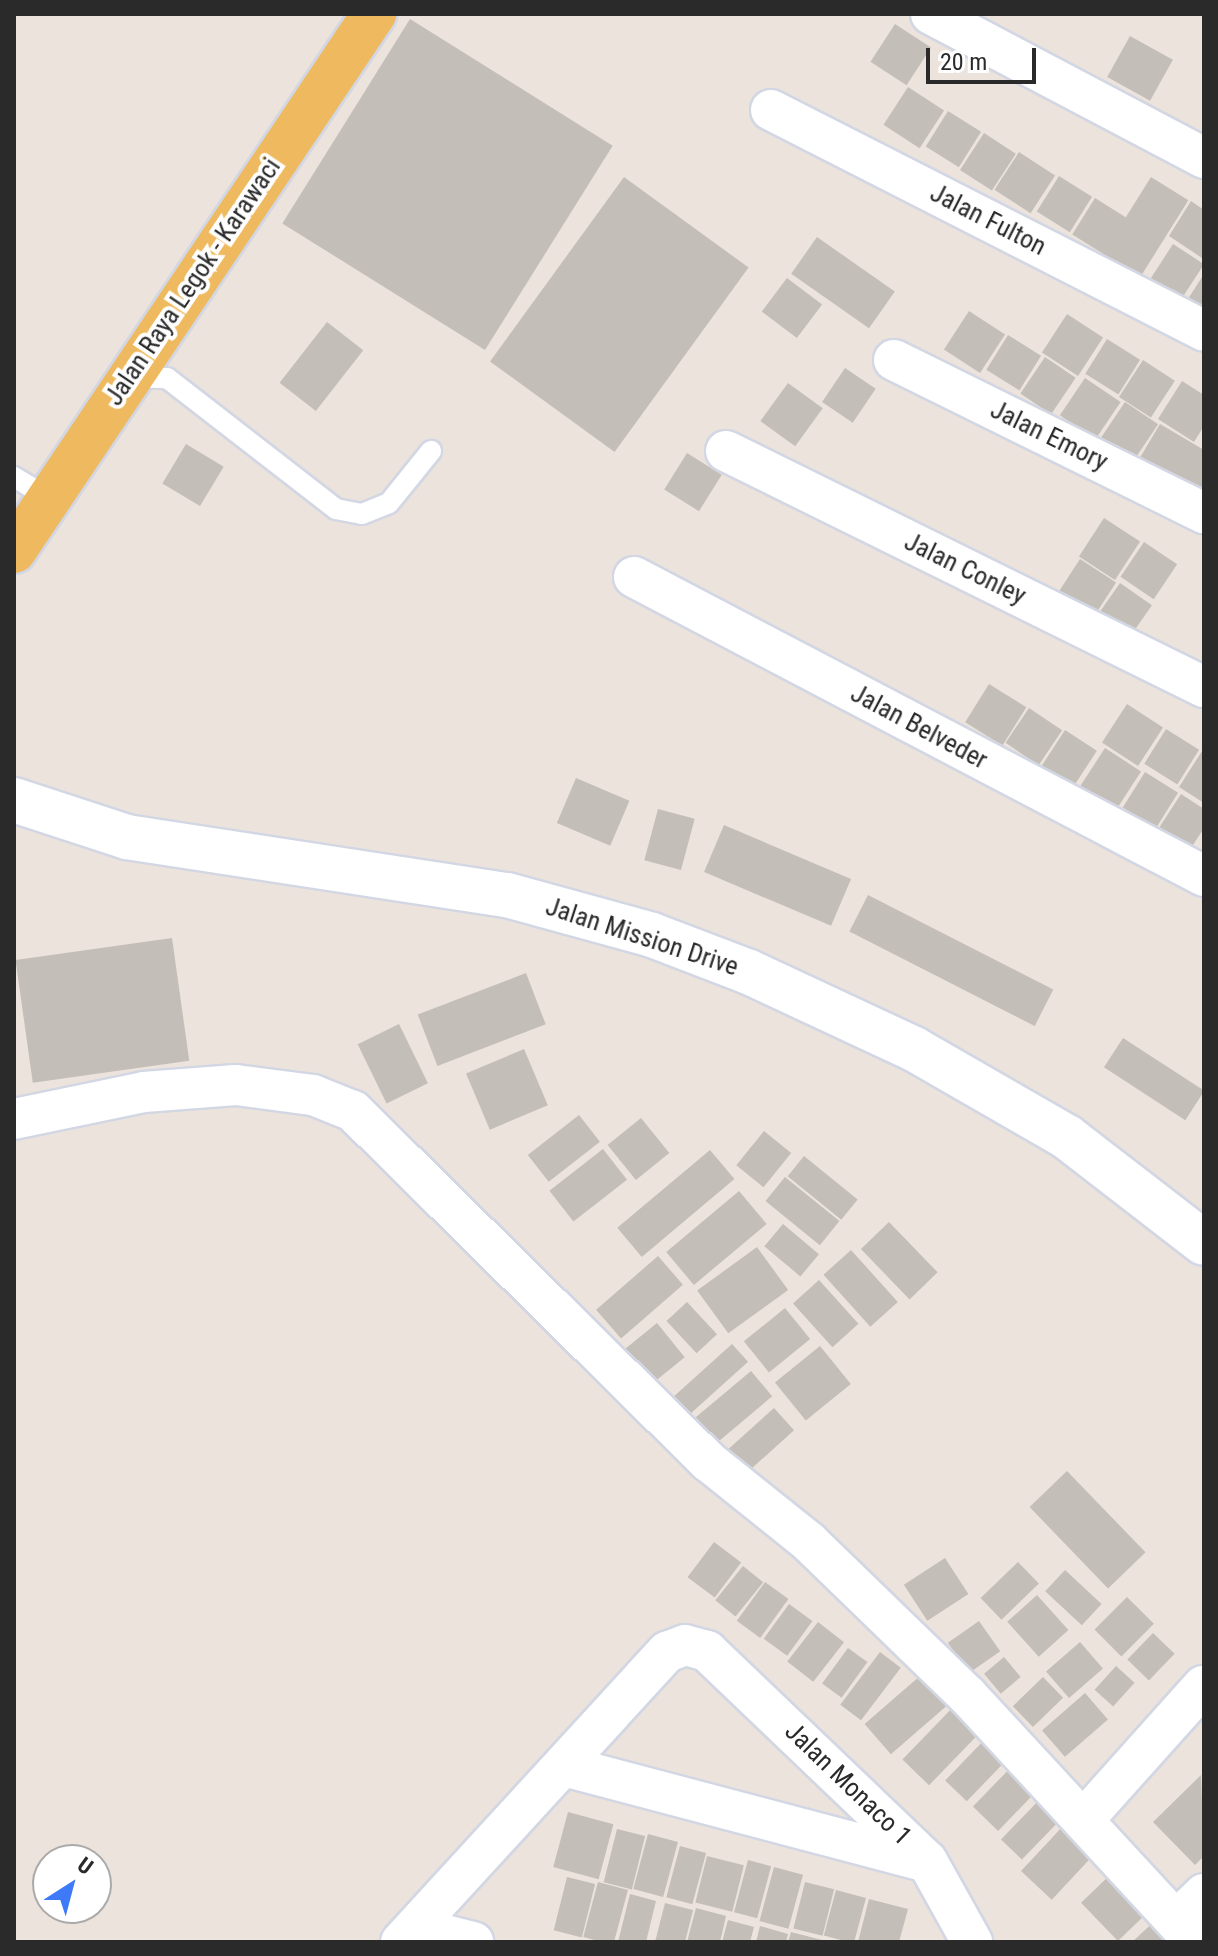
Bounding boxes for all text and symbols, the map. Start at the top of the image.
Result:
scale bar [930,32,1040,82]
text: 20 m [940,48,987,76]
street label: Jalan Raya Legok - Karawaci [99,152,287,412]
street label: Jalan Fulton [925,178,1051,262]
street label: Jalan Emory [985,394,1113,478]
street label: Jalan Conley [899,526,1031,612]
street label: Jalan Belveder [845,678,993,776]
street label: Jalan Mission Drive [542,891,742,983]
street label: Jalan Monaco 1 [778,1716,918,1852]
north arrow [32,1844,112,1924]
text: U [73,1852,98,1880]

